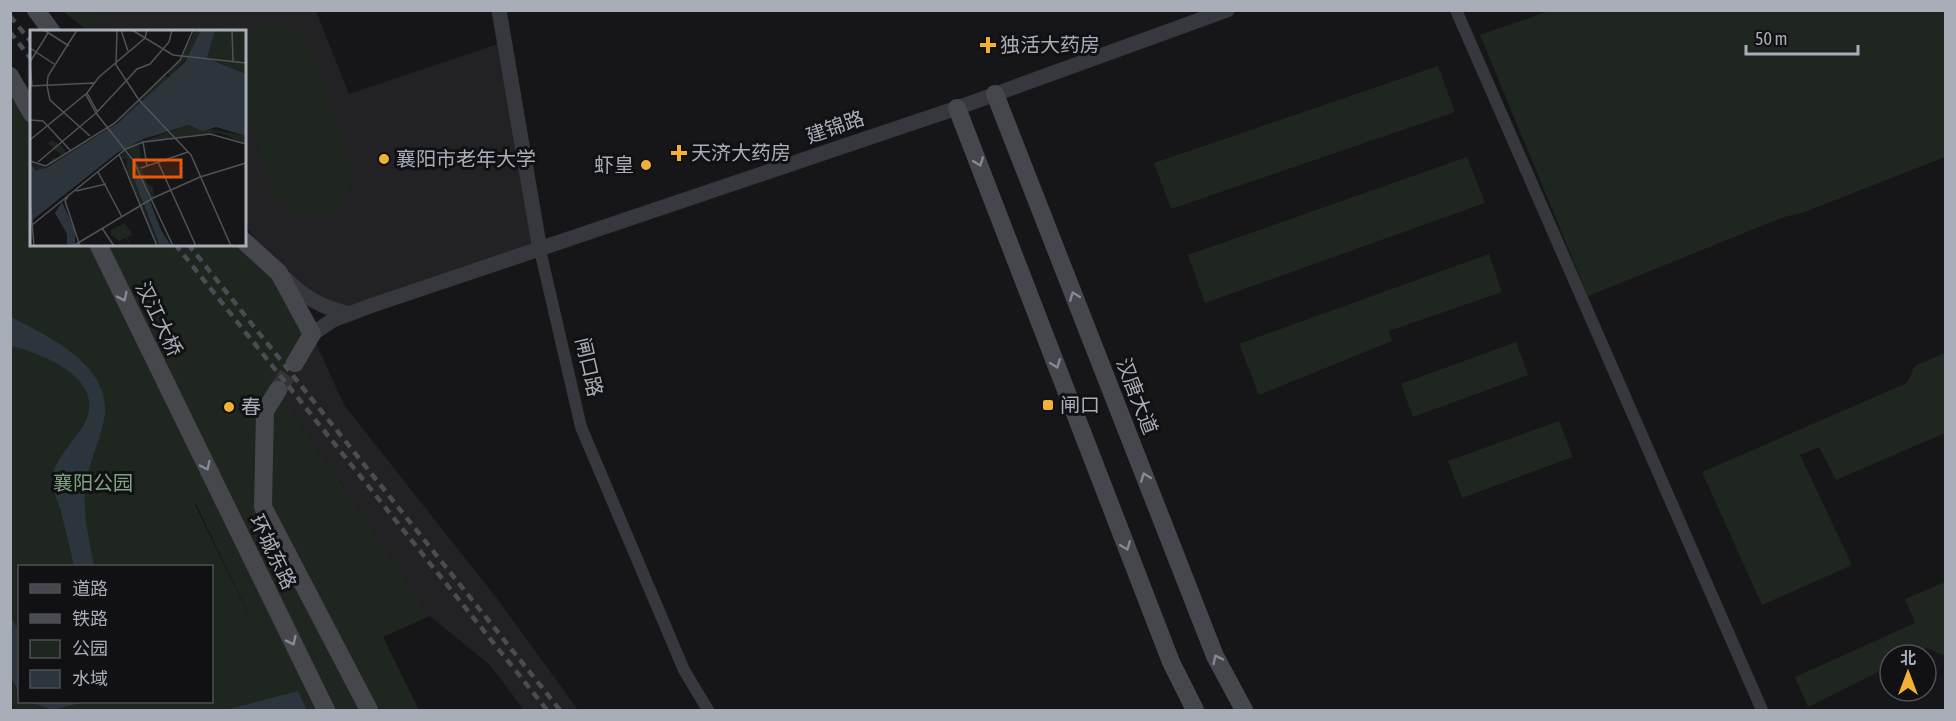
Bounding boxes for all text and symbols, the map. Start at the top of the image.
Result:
scale bar [1746,18,1858,56]
text: 50 m [1755,28,1787,49]
inset map [30,30,246,246]
place label: 独活大药房 [1000,33,1100,56]
marker: 独活大药房 [981,38,995,52]
street label: 建锦路 [803,106,867,147]
place label: 天济大药房 [691,141,791,164]
marker: 天济大药房 [672,146,686,160]
place label: 襄阳市老年大学 [396,147,536,170]
marker: 襄阳市老年大学 [377,152,391,166]
place label: 虾皇 [594,153,634,176]
one-way arrow [971,156,984,167]
marker: 虾皇 [639,158,653,172]
street label: 汉江大桥 [132,278,187,360]
one-way arrow [116,291,128,302]
one-way arrow [1069,291,1081,302]
street label: 闸口路 [572,335,607,399]
street label: 汉唐大道 [1112,354,1163,437]
one-way arrow [1049,358,1061,369]
place label: 闸口 [1060,393,1100,416]
place label: 春 [241,395,261,418]
marker: 闸口 [1041,398,1055,412]
marker: 春 [222,400,236,414]
one-way arrow [199,459,210,470]
park label: 襄阳公园 [53,471,133,494]
one-way arrow [1140,473,1152,484]
street label: 环城东路 [246,511,301,593]
one-way arrow [1119,540,1132,551]
legend [18,565,213,703]
text: 道路 [72,578,108,599]
text: 铁路 [72,608,108,629]
one-way arrow [284,634,296,645]
text: 公园 [72,638,108,659]
north arrow [1878,643,1938,703]
text: 北 [1900,649,1916,667]
one-way arrow [1212,654,1224,665]
text: 水域 [72,668,108,689]

